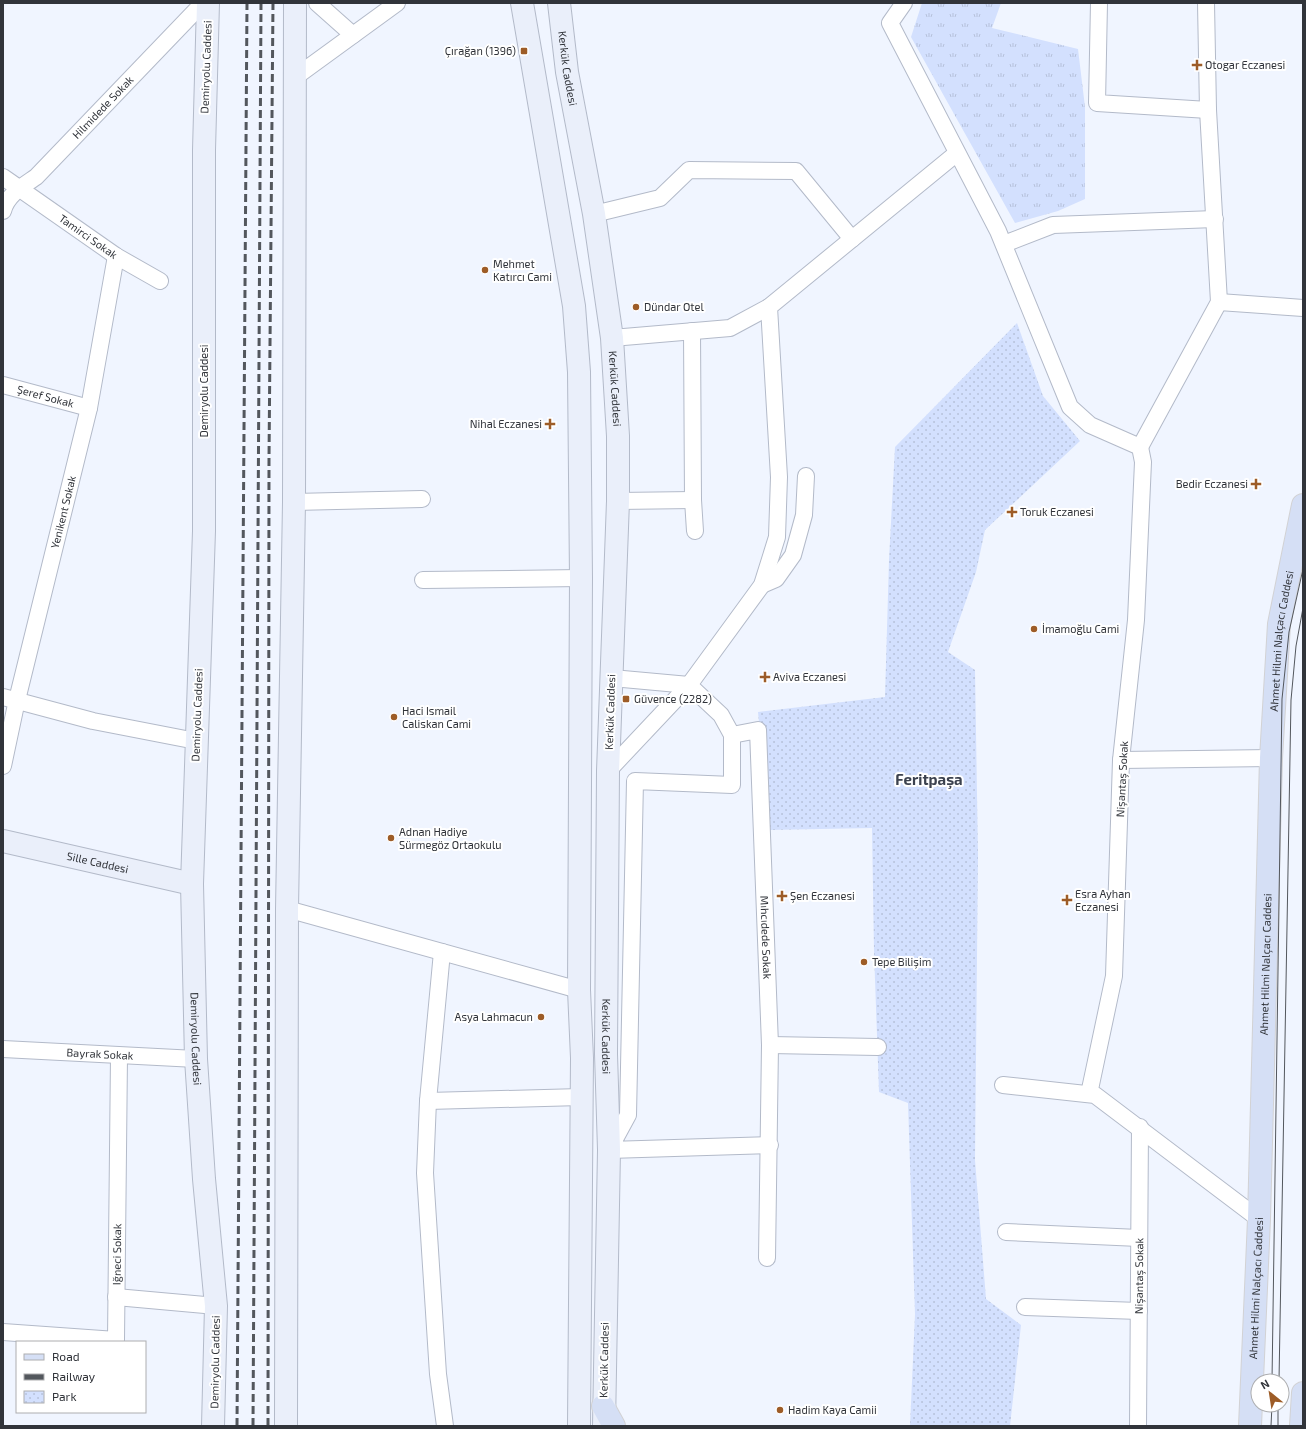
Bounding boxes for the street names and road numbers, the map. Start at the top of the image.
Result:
street label: Demiryolu Caddesi [197,20,214,114]
street label: Kerkük Caddesi [556,30,580,107]
street label: Hilmidede Sokak [69,73,136,141]
street label: Tamirci Sokak [57,211,121,261]
street label: Demiryolu Caddesi [197,344,210,438]
street label: Kerkük Caddesi [607,350,624,427]
street label: Şeref Sokak [15,382,76,410]
street label: Yenikent Sokak [48,474,78,550]
street label: Ahmet Hilmi Nalçacı Caddesi [1267,569,1296,712]
street label: Demiryolu Caddesi [188,668,205,762]
street label: Kerkük Caddesi [602,674,617,750]
street label: Nişantaş Sokak [1113,740,1131,818]
street label: Sille Caddesi [66,849,130,875]
street label: Ahmet Hilmi Nalçacı Caddesi [1257,893,1273,1035]
street label: Mıhcıdede Sokak [758,895,775,980]
street label: Demiryolu Caddesi [188,992,205,1086]
street label: Kerkük Caddesi [600,998,614,1074]
street label: Bayrak Sokak [66,1045,134,1062]
street label: Ahmet Hilmi Nalçacı Caddesi [1246,1217,1265,1359]
street label: Iğneci Sokak [110,1223,123,1285]
street label: Nişantaş Sokak [1132,1237,1146,1314]
street label: Demiryolu Caddesi [207,1315,222,1409]
street label: Kerkük Caddesi [596,1322,611,1398]

